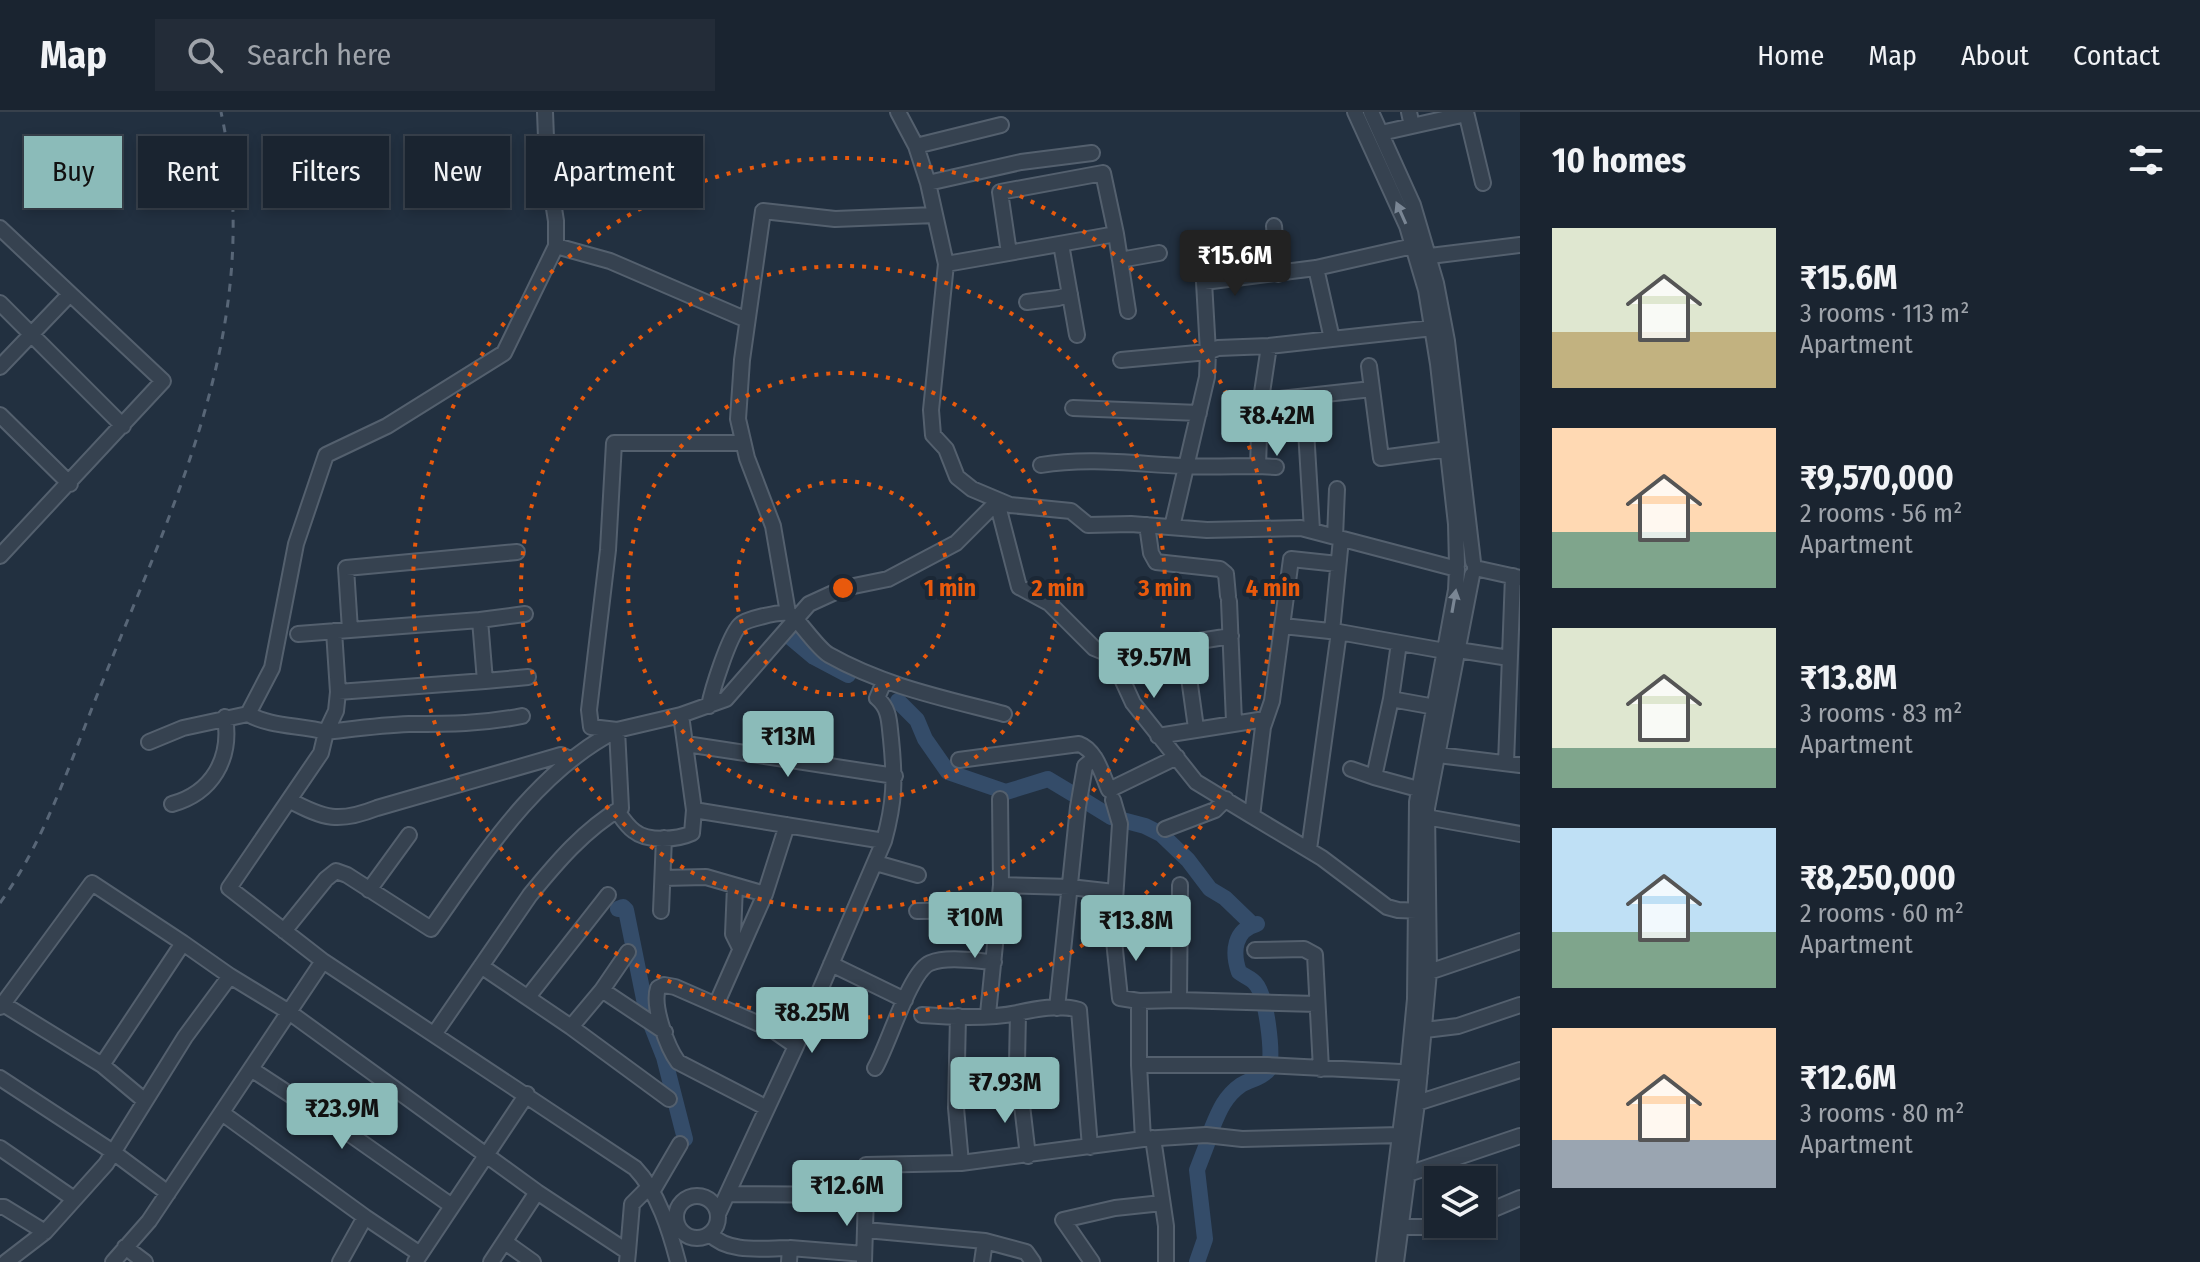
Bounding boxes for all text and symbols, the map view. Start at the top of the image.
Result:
search box [155,19,715,91]
text: Map [40,32,107,78]
icon: search [183,33,227,77]
text: Search here [247,37,391,73]
text: Home [1757,39,1824,72]
text: Map [1868,39,1917,72]
text: About [1961,39,2029,72]
text: Contact [2073,39,2160,72]
chip: Buy [24,136,122,208]
chip: Rent [138,136,247,208]
chip: Filters [263,136,389,208]
chip: New [405,136,510,208]
chip: Apartment [526,136,703,208]
icon: filters [2124,138,2168,182]
text: 10 homes [1552,140,1686,181]
one-way arrow [1395,201,1408,225]
pin: ₹15.6M [1170,230,1300,298]
text: ₹15.6M [1198,240,1272,271]
text: ₹15.6M [1800,257,1897,298]
icon: home [1616,260,1712,356]
text: 3 rooms · 113 m² [1800,298,1969,329]
text: Apartment [1800,329,1913,360]
pin: ₹8.42M [1212,390,1342,458]
text: ₹8.42M [1239,400,1315,431]
text: ₹9,570,000 [1800,457,1954,498]
icon: home [1616,460,1712,556]
text: 2 rooms · 56 m² [1800,498,1962,529]
text: Apartment [1800,529,1913,560]
centre of rings [829,574,857,602]
text: 1 min [924,574,976,602]
text: 2 min [1030,574,1085,602]
text: 3 min [1137,574,1192,602]
text: 4 min [1246,574,1300,602]
one-way arrow [1448,589,1460,614]
pin: ₹9.57M [1089,632,1219,700]
text: ₹9.57M [1117,642,1191,673]
text: ₹13.8M [1800,657,1897,698]
icon: home [1616,660,1712,756]
text: 3 rooms · 83 m² [1800,698,1962,729]
pin: ₹13M [741,711,835,779]
text: ₹13M [761,721,815,752]
text: Apartment [1800,729,1913,760]
text: ₹8,250,000 [1800,857,1956,898]
icon: home [1616,860,1712,956]
pin: ₹10M [928,892,1022,960]
pin: ₹13.8M [1071,895,1201,963]
text: 2 rooms · 60 m² [1800,898,1964,929]
text: ₹10M [947,902,1003,933]
text: ₹13.8M [1099,905,1173,936]
text: Apartment [1800,929,1913,960]
pin: ₹8.25M [747,987,877,1055]
text: ₹8.25M [774,997,850,1028]
pin: ₹7.93M [940,1057,1070,1125]
text: ₹12.6M [1800,1057,1896,1098]
icon: home [1616,1060,1712,1156]
text: ₹7.93M [968,1067,1042,1098]
pin: ₹23.9M [277,1083,407,1151]
text: ₹23.9M [305,1093,379,1124]
text: 3 rooms · 80 m² [1800,1098,1964,1129]
text: Apartment [1800,1129,1913,1160]
pin: ₹12.6M [782,1160,912,1228]
map controls [1424,1166,1496,1238]
button: layers [1424,1166,1496,1238]
text: ₹12.6M [810,1170,884,1201]

